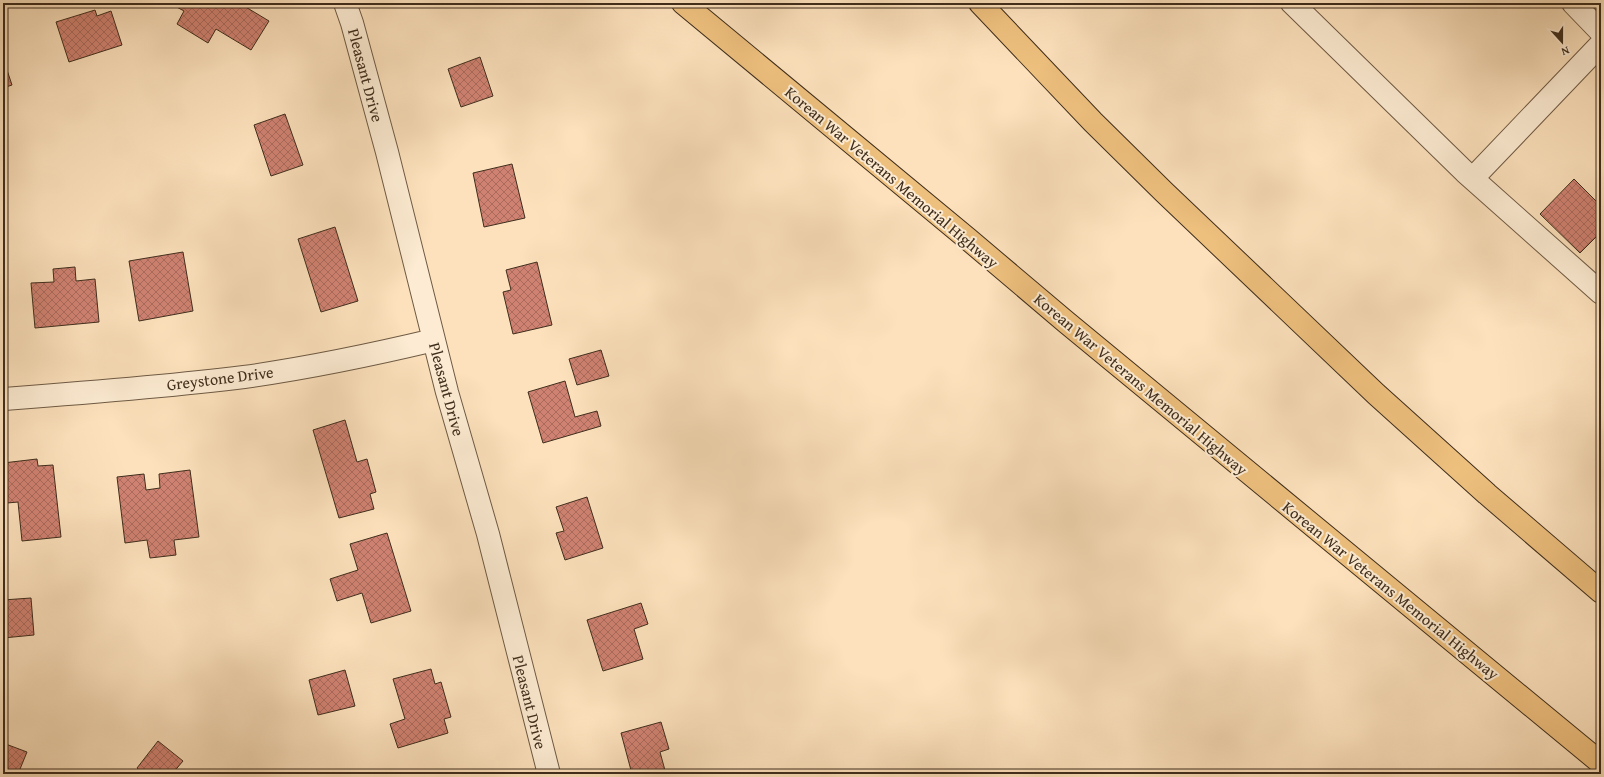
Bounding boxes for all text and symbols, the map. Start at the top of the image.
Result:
north arrow [1542,22,1582,62]
street label: Pleasant Drive [342,25,390,125]
text: N [1559,43,1572,60]
street label: Korean War Veterans Memorial Highway [780,80,1004,274]
street label: Korean War Veterans Memorial Highway [1029,287,1253,481]
street label: Pleasant Drive [423,339,471,439]
street label: Greystone Drive [165,360,275,396]
street label: Korean War Veterans Memorial Highway [1278,495,1504,685]
street label: Pleasant Drive [507,652,553,752]

